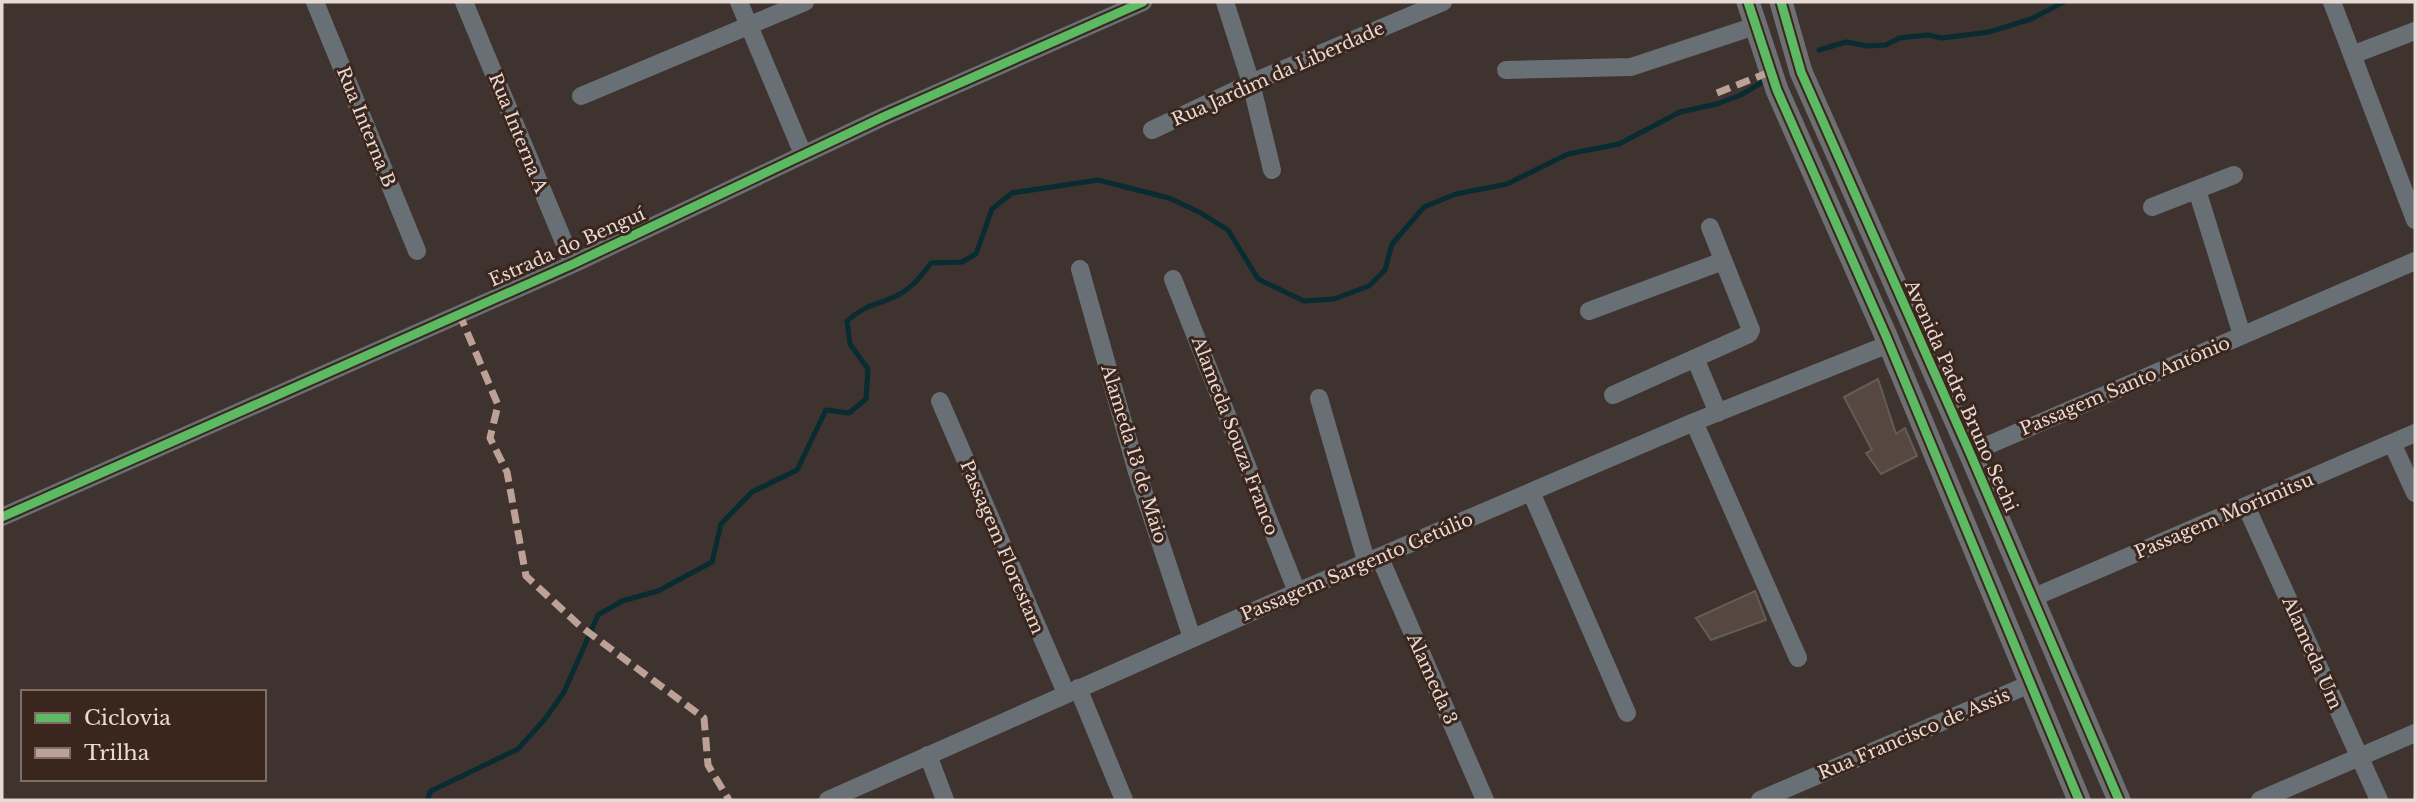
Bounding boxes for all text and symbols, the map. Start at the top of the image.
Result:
street label: Rua Jardim da Liberdade [1168,17,1388,131]
street label: Rua Interna B [332,64,400,190]
street label: Rua Interna A [484,70,552,197]
street label: Estrada do Benguí [486,202,649,291]
street label: Avenida Padre Bruno Sechi [1899,276,2022,515]
street label: Passagem Santo Antônio [2017,332,2233,440]
street label: Alameda Souza Franco [1187,333,1283,538]
street label: Alameda 13 de Maio [1096,361,1172,546]
street label: Passagem Florestam [955,457,1049,637]
street label: Passagem Morimitsu [2131,468,2317,564]
street label: Passagem Sargento Getúlio [1238,508,1476,626]
street label: Alameda Um [2277,592,2347,713]
street label: Alameda 3 [1402,629,1462,728]
street label: Rua Francisco de Assis [1815,684,2013,784]
legend [21,690,266,781]
text: Ciclovia [84,705,171,731]
text: Trilha [84,740,150,766]

